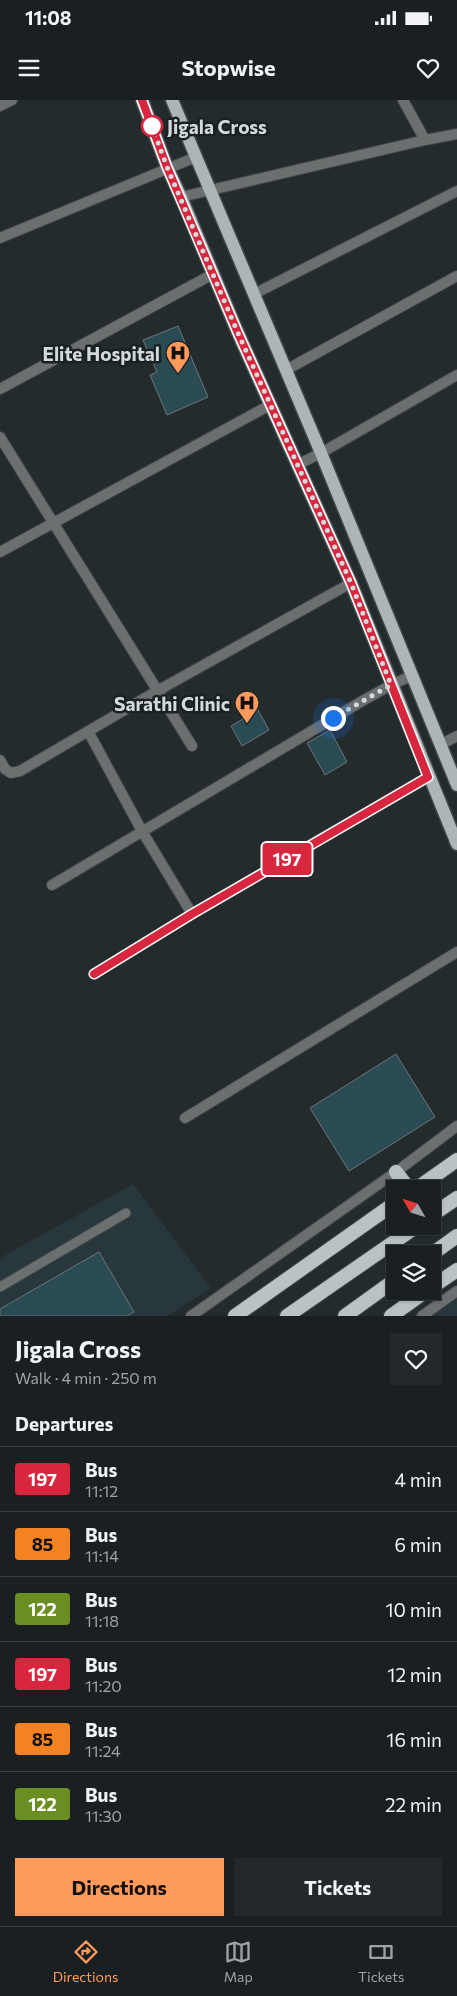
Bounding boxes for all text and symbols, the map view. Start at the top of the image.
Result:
text: 11:08 [25,6,72,29]
icon: menu [15,54,43,82]
text: Stopwise [181,54,276,81]
icon: heart [414,54,442,82]
marker: Jigala Cross [141,115,163,137]
place label: Jigala Cross [167,115,267,138]
hospital icon: Elite Hospital [165,340,191,374]
place label: Elite Hospital [43,342,160,365]
hospital icon: Sarathi Clinic [234,690,260,724]
place label: Sarathi Clinic [114,692,230,715]
your location [321,706,346,731]
line badge: 197 [258,843,316,875]
text: 197 [273,848,301,870]
north arrow [386,1180,441,1235]
map controls [386,1180,441,1300]
button: layers [386,1245,441,1300]
button: heart [390,1333,442,1385]
text: Jigala Cross [15,1334,141,1363]
text: Walk · 4 min · 250 m [15,1368,157,1387]
text: Departures [15,1412,113,1435]
text: Bus [85,1458,117,1481]
text: 197 [28,1468,57,1490]
text: 4 min [395,1468,442,1491]
text: 11:12 [85,1481,118,1500]
text: Bus [85,1523,117,1546]
text: 85 [32,1533,53,1555]
text: 6 min [394,1533,442,1556]
text: 11:14 [85,1546,119,1565]
text: Bus [85,1588,117,1611]
text: 122 [28,1598,57,1620]
text: 10 min [385,1598,442,1621]
text: 11:18 [85,1611,119,1630]
text: Bus [85,1653,117,1676]
text: 197 [28,1663,57,1685]
text: 12 min [387,1663,442,1686]
text: 11:20 [85,1676,122,1695]
text: Bus [85,1718,117,1741]
text: 85 [32,1728,53,1750]
text: 16 min [386,1728,442,1751]
text: 11:24 [85,1741,121,1760]
text: Bus [85,1783,117,1806]
text: 122 [28,1793,57,1815]
text: 22 min [385,1793,442,1816]
text: 11:30 [85,1806,122,1825]
button: Directions [15,1858,224,1916]
button: Tickets [234,1858,442,1916]
tab: Directions [53,1938,118,1985]
tab: Map [224,1938,253,1985]
tab: Tickets [358,1938,404,1985]

